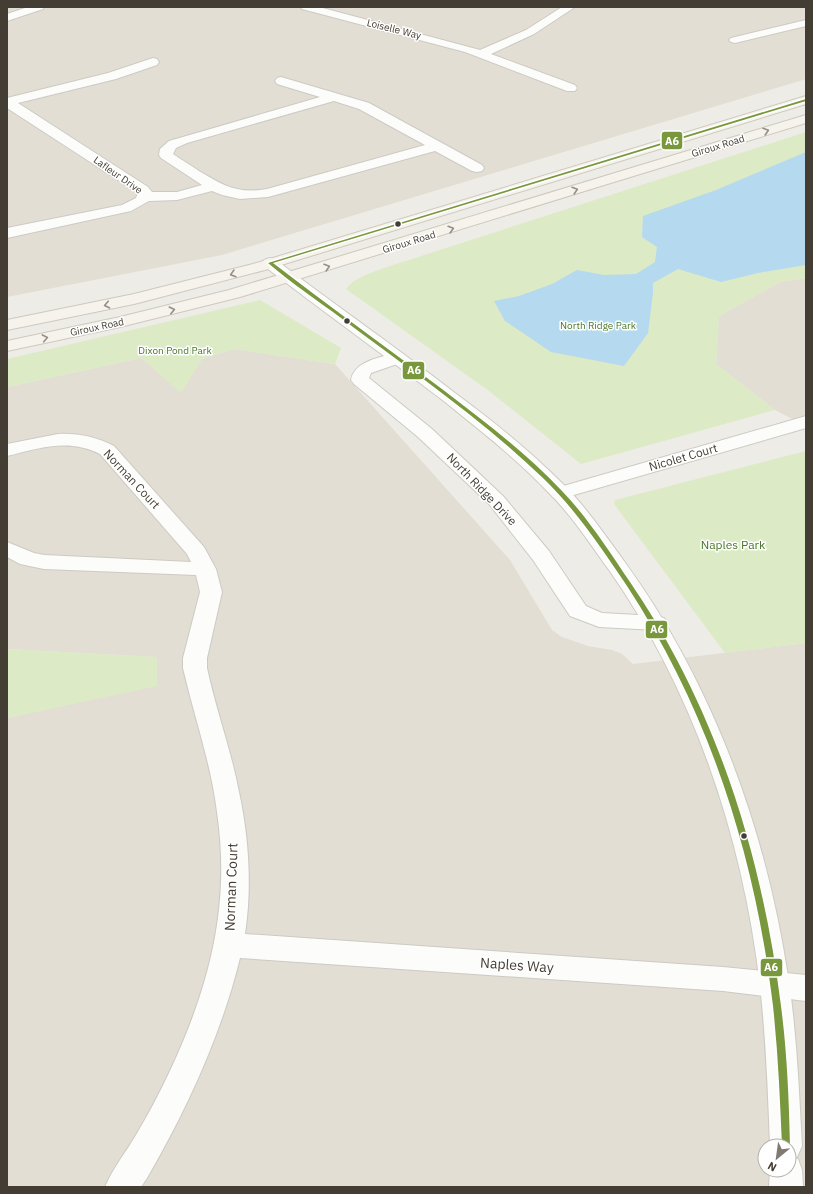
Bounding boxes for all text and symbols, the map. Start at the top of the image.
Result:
street label: Loiselle Way [365,16,423,42]
one-way arrow [763,127,770,136]
line badge: A6 [661,131,683,150]
street label: Giroux Road [690,132,746,160]
text: A6 [665,134,679,148]
street label: Lafleur Drive [91,153,145,197]
one-way arrow [571,186,578,195]
unlabelled marker [393,219,403,229]
one-way arrow [447,225,454,233]
street label: Giroux Road [381,228,437,256]
one-way arrow [323,263,330,272]
one-way arrow [230,269,237,278]
one-way arrow [104,301,110,309]
one-way arrow [169,307,175,315]
street label: Giroux Road [69,315,125,339]
unlabelled marker [342,316,352,326]
park label: North Ridge Park [560,319,637,332]
one-way arrow [42,335,48,343]
park label: Dixon Pond Park [138,344,212,357]
line badge: A6 [402,361,425,380]
text: A6 [407,363,421,377]
street label: Nicolet Court [647,440,719,474]
street label: Norman Court [101,446,163,512]
street label: North Ridge Drive [444,450,521,529]
park label: Naples Park [701,537,766,552]
line badge: A6 [645,620,668,639]
text: A6 [650,622,664,636]
unlabelled marker [739,831,749,841]
street label: Norman Court [220,842,242,932]
street label: Naples Way [480,953,554,977]
line badge: A6 [760,958,783,977]
text: A6 [764,960,778,974]
north arrow [757,1138,797,1178]
text: N [765,1159,779,1175]

